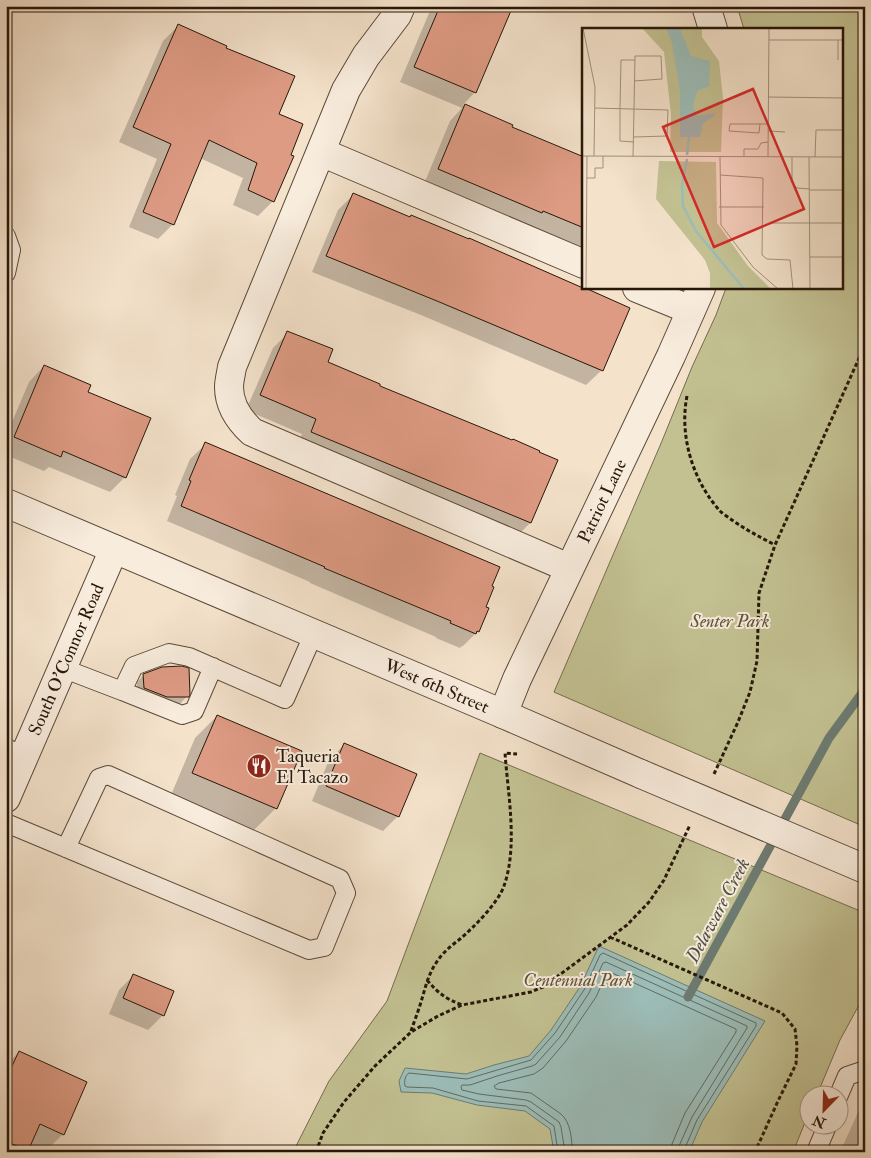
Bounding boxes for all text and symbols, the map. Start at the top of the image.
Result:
inset map [582,28,844,289]
street label: Patriot Lane [573,455,632,547]
street label: South O'Connor Road [23,580,110,739]
park label: Senter Park [690,610,769,633]
street label: West 6th Street [380,654,493,719]
place label: Taqueria El Tacazo [276,745,348,789]
restaurant icon: Taqueria El Tacazo [246,753,272,779]
water label: Delaware Creek [680,854,756,968]
park label: Centennial Park [523,969,633,992]
north arrow [798,1086,848,1136]
text: N [810,1111,829,1132]

